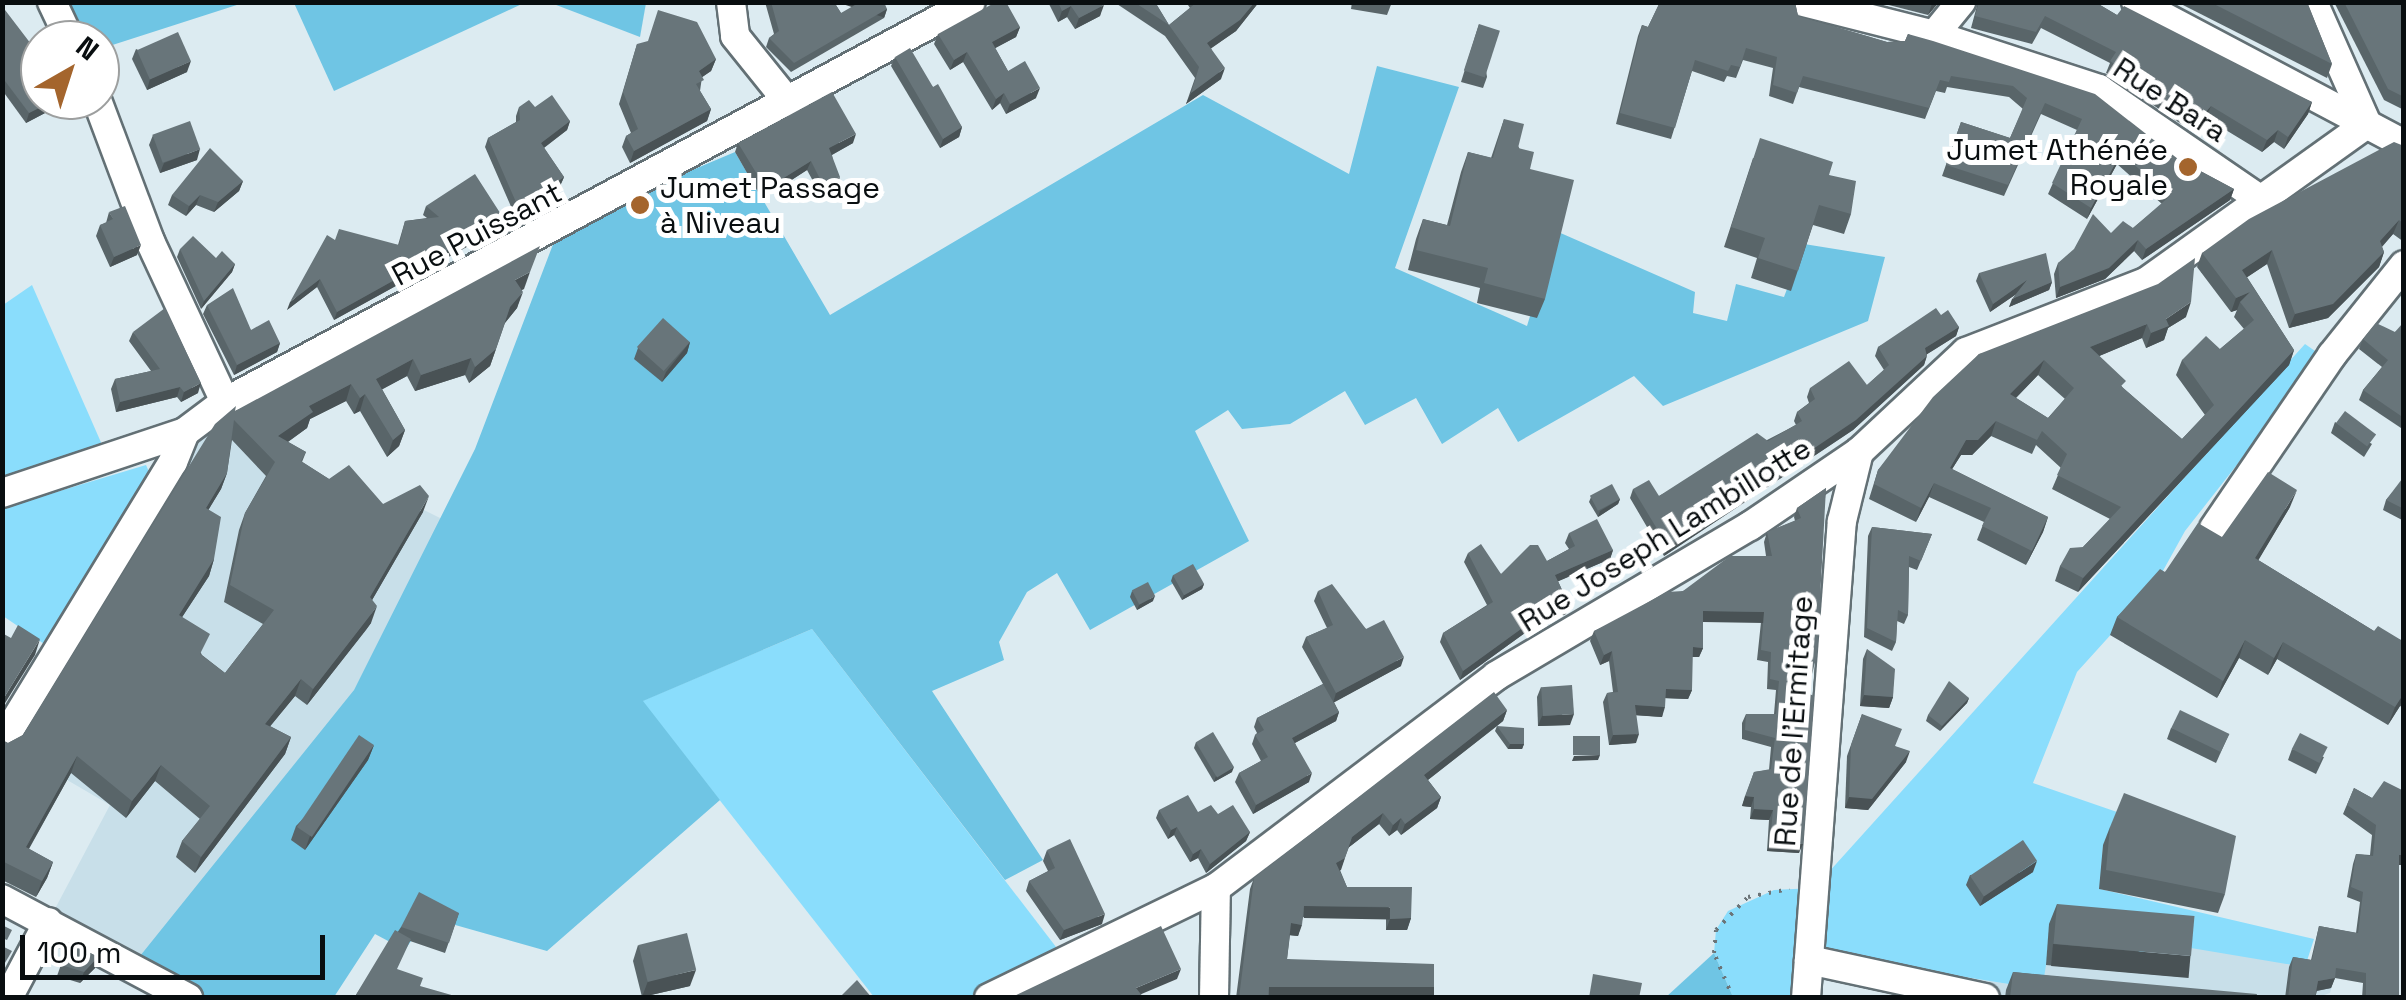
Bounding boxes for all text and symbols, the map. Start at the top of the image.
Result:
north arrow [20,20,120,120]
text: N [69,28,106,68]
street label: Rue Bara [2107,50,2233,150]
place label: Jumet Athénée Royale [1946,132,2168,202]
marker: Jumet Athénée Royale [2177,156,2199,178]
place label: Jumet Passage à Niveau [660,170,880,240]
street label: Rue Puissant [386,174,568,294]
marker: Jumet Passage à Niveau [629,194,651,216]
street label: Rue Joseph Lambillotte [1512,430,1818,640]
street label: Rue de l'Ermitage [1767,594,1821,848]
scale bar [25,915,330,977]
text: 100 m [37,933,122,972]

